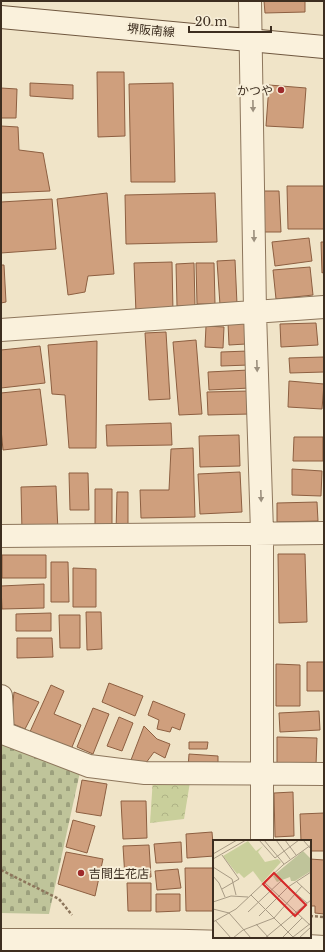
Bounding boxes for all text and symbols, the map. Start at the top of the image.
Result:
scale bar [189,8,271,34]
text: 20 m [195,14,227,29]
street label: 堺阪南線 [126,20,176,40]
place label: かつや [237,83,273,98]
marker: かつや [276,85,286,95]
one-way arrow [250,100,256,113]
one-way arrow [251,230,258,242]
one-way arrow [254,360,260,373]
one-way arrow [258,490,264,503]
inset map [213,840,311,938]
place label: 吉間生花店 [89,866,149,881]
marker: 吉間生花店 [76,868,86,878]

